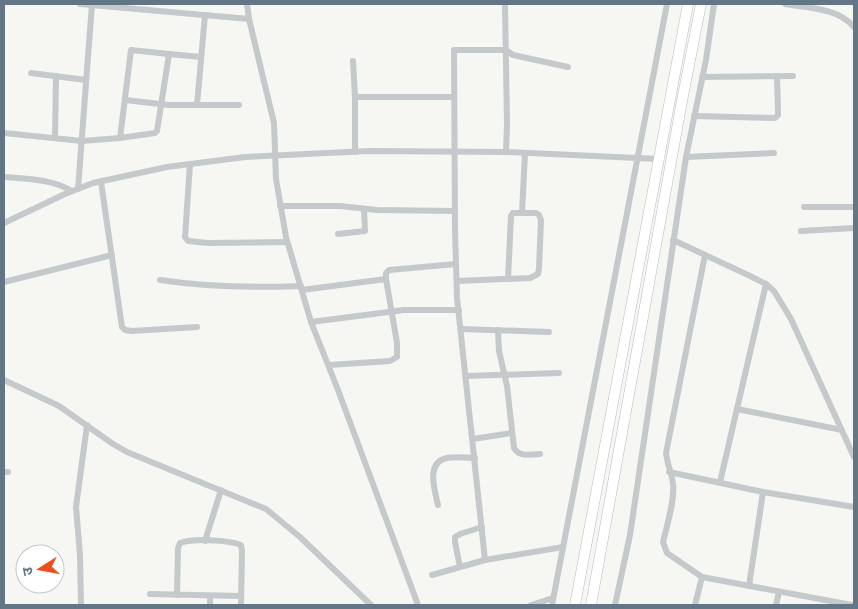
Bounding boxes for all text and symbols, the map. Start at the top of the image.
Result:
north arrow [15,544,65,594]
text: उ [17,565,36,577]

